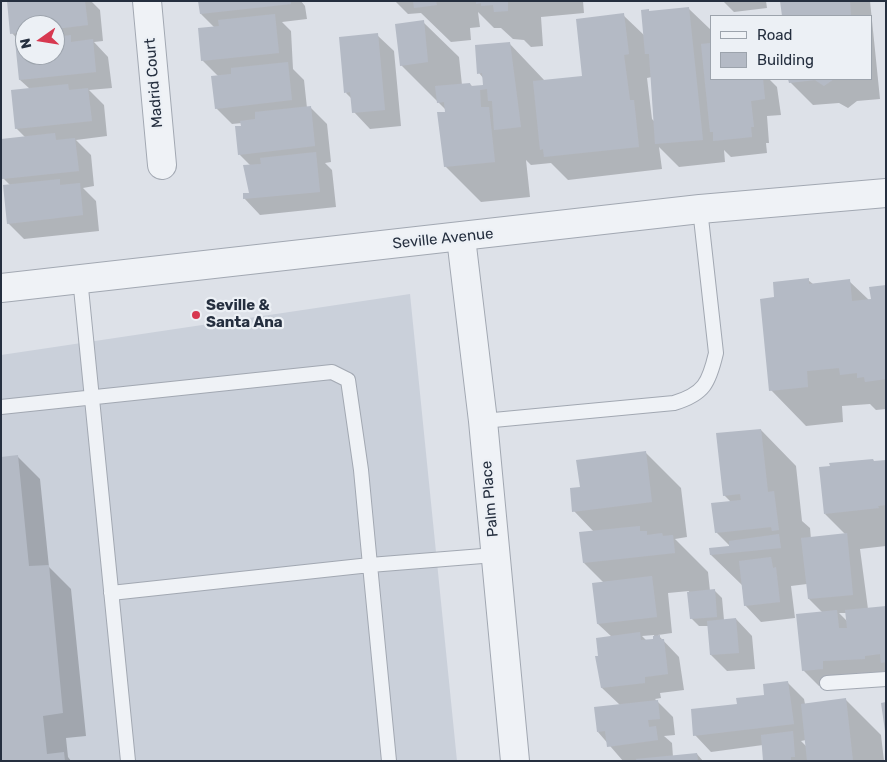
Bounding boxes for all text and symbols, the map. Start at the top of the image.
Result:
north arrow [15,15,65,65]
legend [710,15,872,80]
text: Road [757,26,793,44]
text: N [16,36,35,50]
street label: Madrid Court [141,37,167,129]
text: Building [757,51,814,69]
street label: Seville Avenue [392,225,494,253]
place label: Seville & Santa Ana [206,297,283,332]
marker: Seville & Santa Ana [190,309,202,321]
street label: Palm Place [478,460,502,538]

